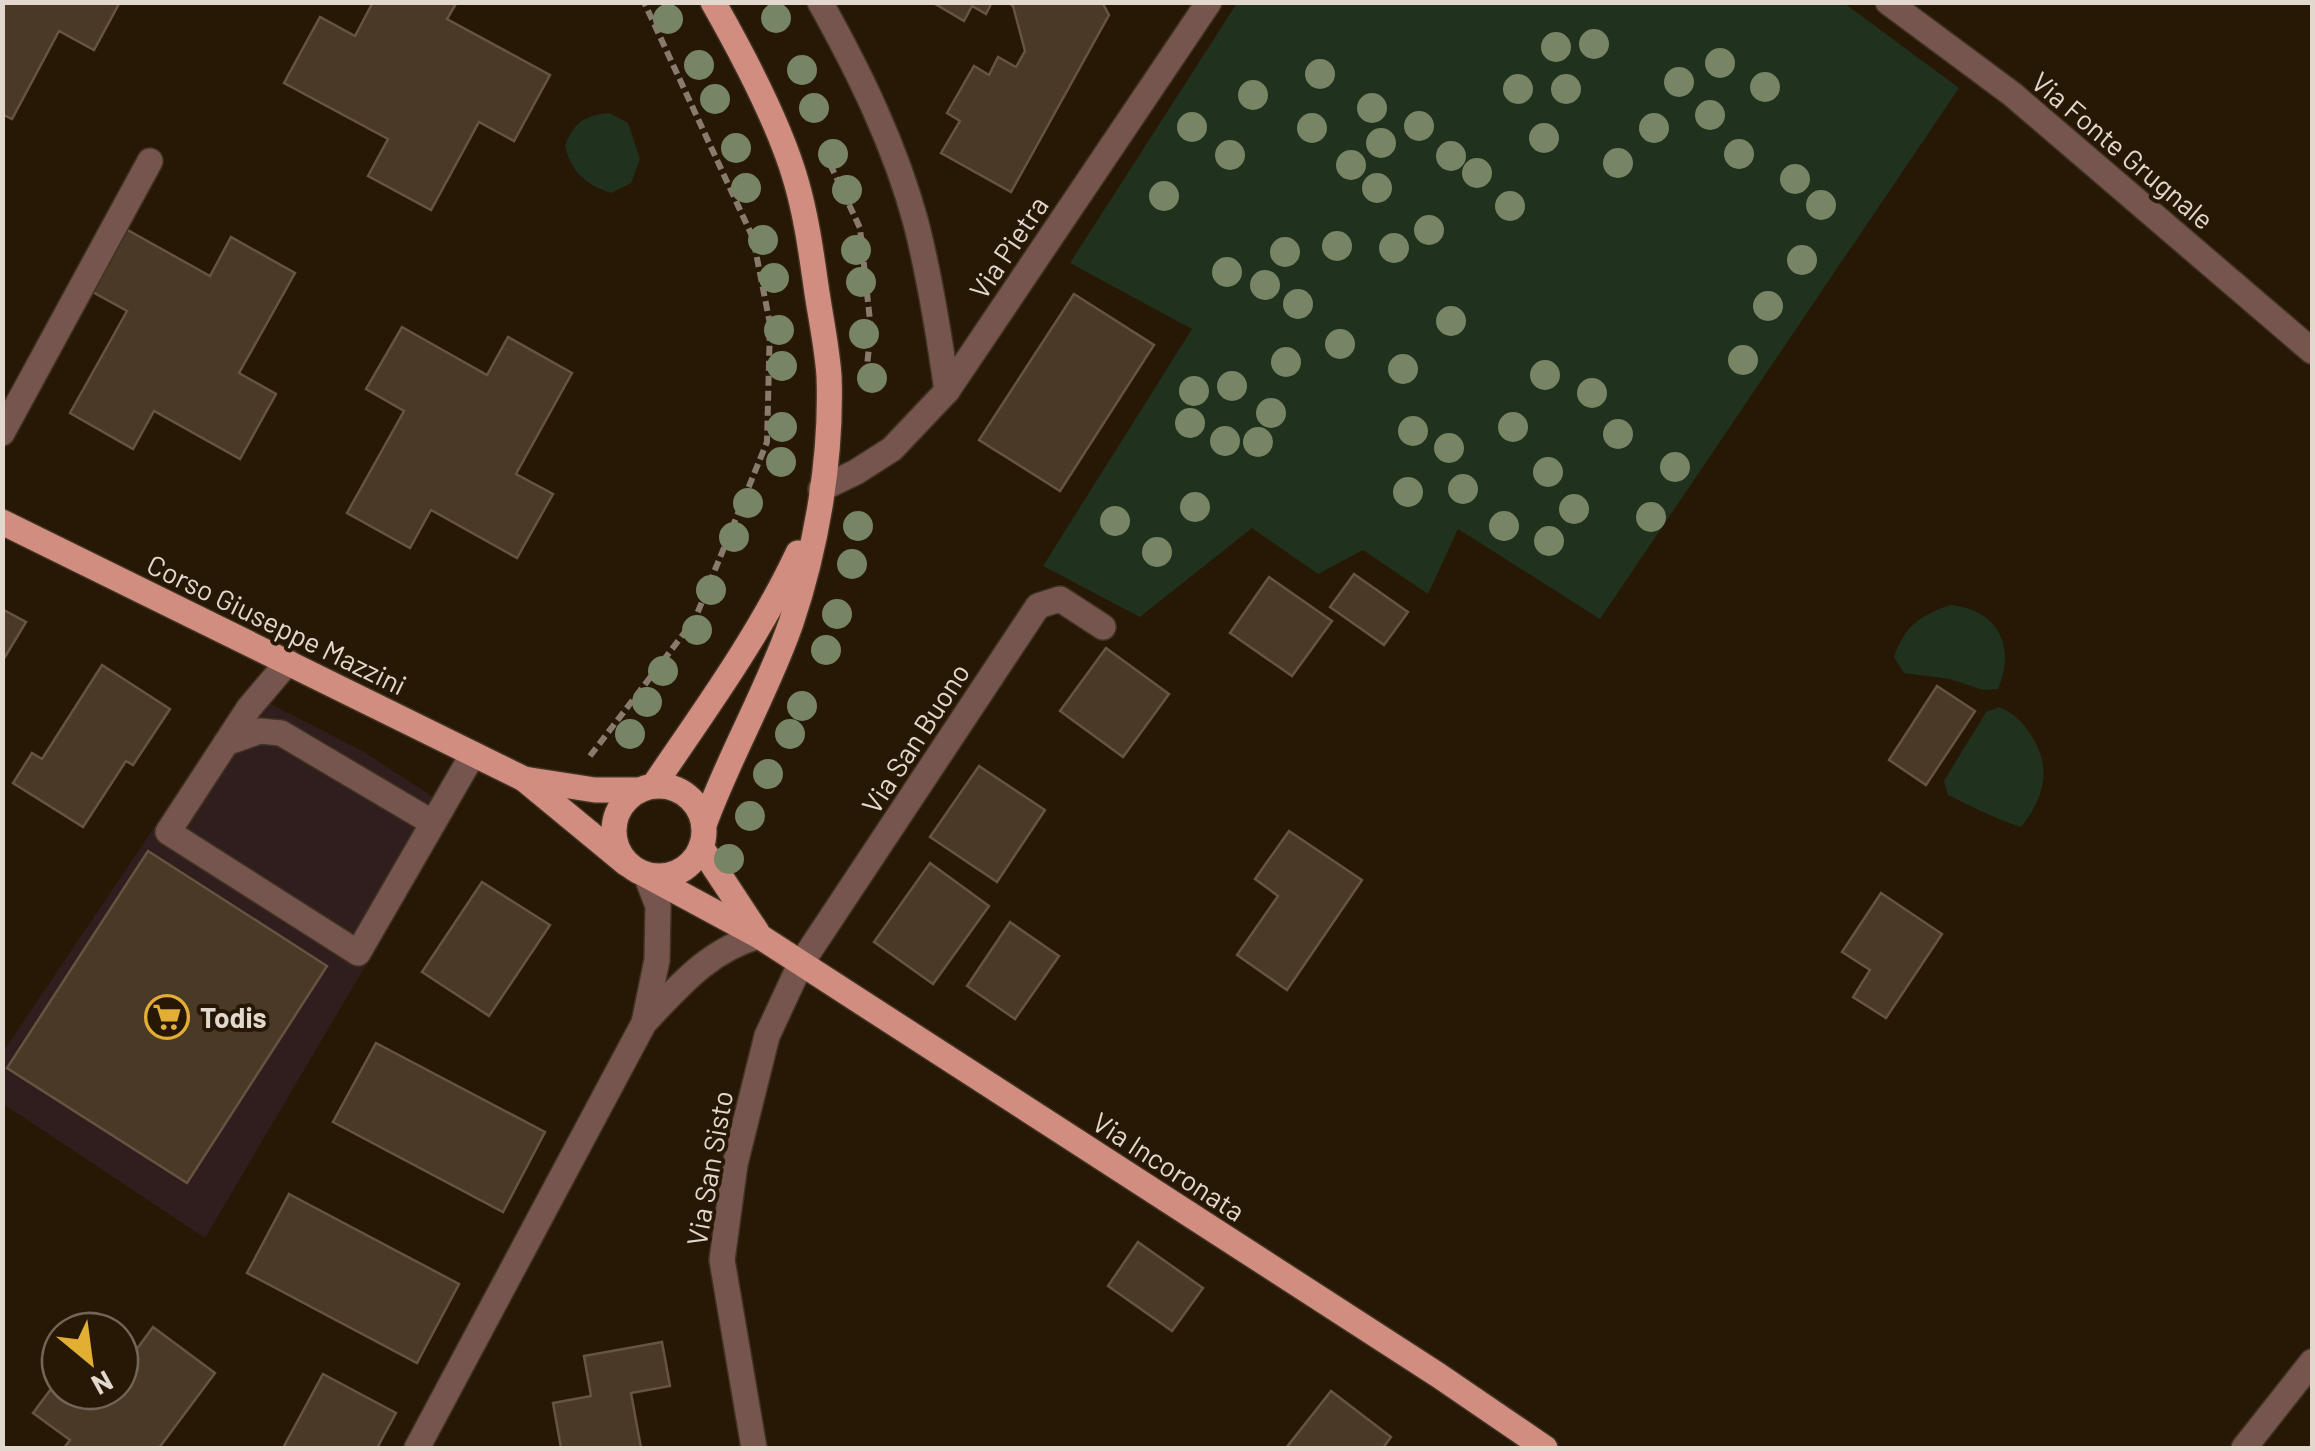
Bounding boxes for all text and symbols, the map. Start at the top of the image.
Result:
street label: Via Fonte Grugnale [2025,64,2221,236]
street label: Via Pietra [961,189,1055,305]
street label: Corso Giuseppe Mazzini [142,546,412,702]
street label: Via San Buono [854,656,976,820]
supermarket icon: Todis [144,994,190,1040]
place label: Todis [200,1000,267,1034]
street label: Via San Sisto [679,1088,739,1248]
street label: Via Incoronata [1087,1104,1251,1228]
north arrow [40,1311,140,1411]
text: N [86,1364,119,1403]

